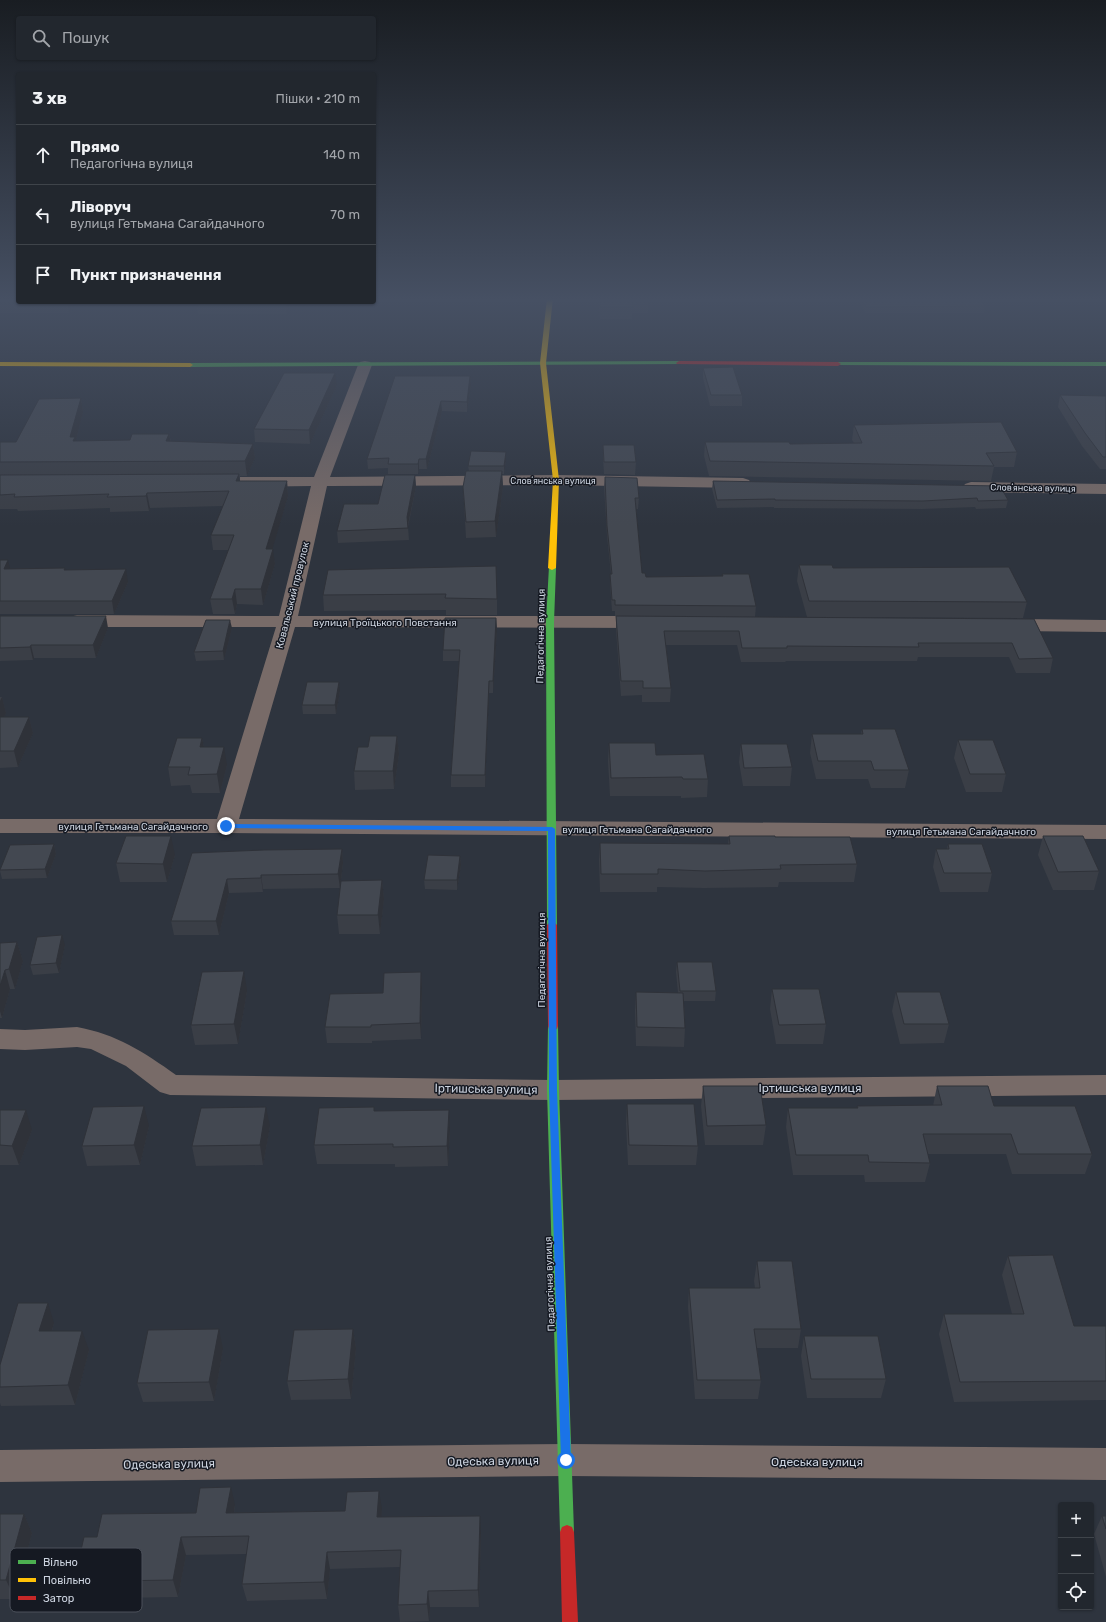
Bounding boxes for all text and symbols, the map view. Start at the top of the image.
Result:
search box [16,16,376,60]
icon: search [30,27,52,49]
text: Пошук [62,29,109,47]
text: 3 хв [32,88,67,108]
text: Пішки · 210 m [276,91,360,106]
text: Прямо [70,138,120,156]
icon: ahead [32,144,54,166]
text: 140 m [323,147,360,162]
text: Педагогічна вулиця [70,156,193,171]
text: Ліворуч [70,198,131,216]
icon: left [32,204,54,226]
text: 70 m [330,207,360,222]
text: вулиця Гетьмана Сагайдачного [70,216,265,231]
icon: arrive [32,264,54,286]
text: Пункт призначення [70,266,222,284]
street label: Словʼянська вулиця [510,476,596,486]
street label: Словʼянська вулиця [990,482,1076,494]
street label: Ковальський провулок [274,540,312,650]
street label: Педагогічна вулиця [534,589,548,684]
street label: вулиця Троїцького Повстання [313,617,457,629]
route end [217,817,235,835]
street label: вулиця Гетьмана Сагайдачного [58,821,208,833]
street label: вулиця Гетьмана Сагайдачного [562,824,712,836]
street label: вулиця Гетьмана Сагайдачного [886,826,1036,838]
street label: Педагогічна вулиця [536,913,548,1007]
street label: Іртишська вулиця [434,1081,538,1097]
street label: Іртишська вулиця [758,1081,862,1095]
street label: Педагогічна вулиця [542,1236,558,1332]
route start [557,1451,575,1469]
street label: Одеська вулиця [447,1453,539,1469]
street label: Одеська вулиця [771,1455,863,1469]
street label: Одеська вулиця [123,1456,215,1472]
map controls [1058,1502,1094,1610]
button: + [1058,1502,1094,1538]
button: − [1058,1538,1094,1574]
legend [10,1548,142,1612]
text: Вільно [43,1556,78,1569]
text: Повільно [43,1574,91,1587]
button: locate [1058,1574,1094,1610]
text: Затор [43,1592,74,1605]

